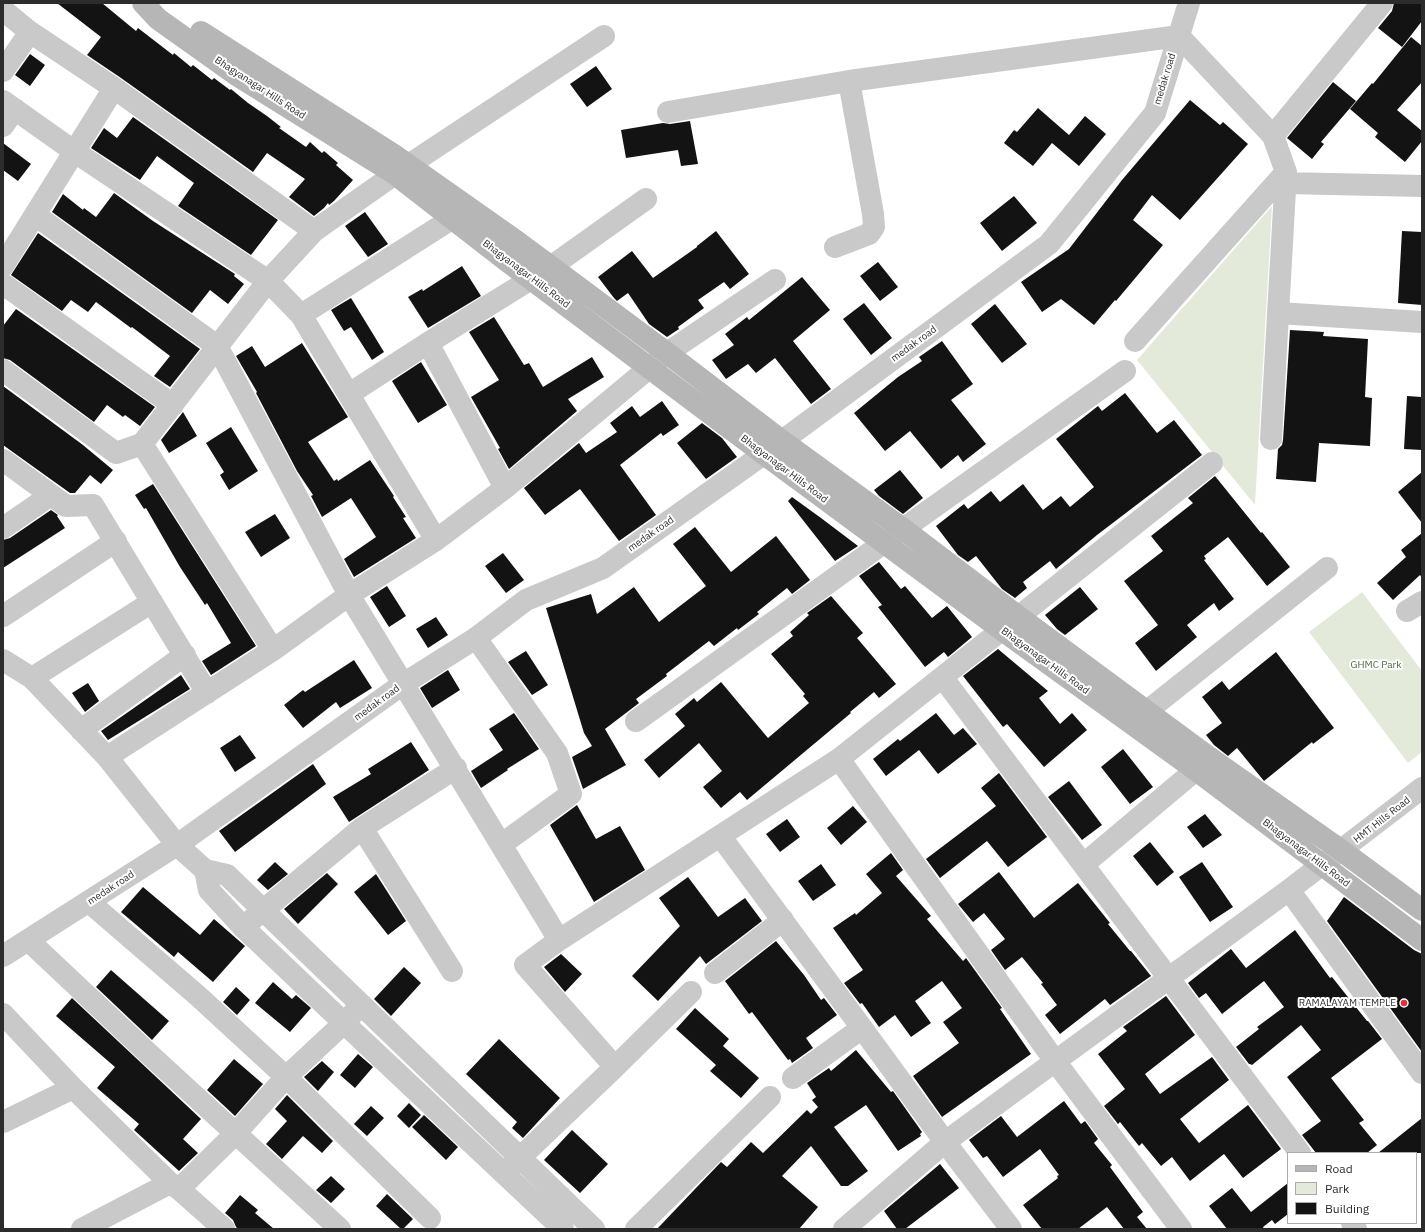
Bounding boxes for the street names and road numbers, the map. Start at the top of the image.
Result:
street label: medak road [1151,52,1179,106]
street label: Bhagyanagar Hills Road [212,54,308,122]
street label: Bhagyanagar Hills Road [480,237,572,311]
street label: medak road [889,323,939,365]
street label: Bhagyanagar Hills Road [738,432,830,506]
street label: medak road [626,514,676,554]
street label: Bhagyanagar Hills Road [999,625,1091,697]
street label: medak road [352,682,402,724]
street label: HMT Hills Road [1351,794,1413,846]
street label: Bhagyanagar Hills Road [1260,816,1352,890]
street label: medak road [85,868,137,908]

